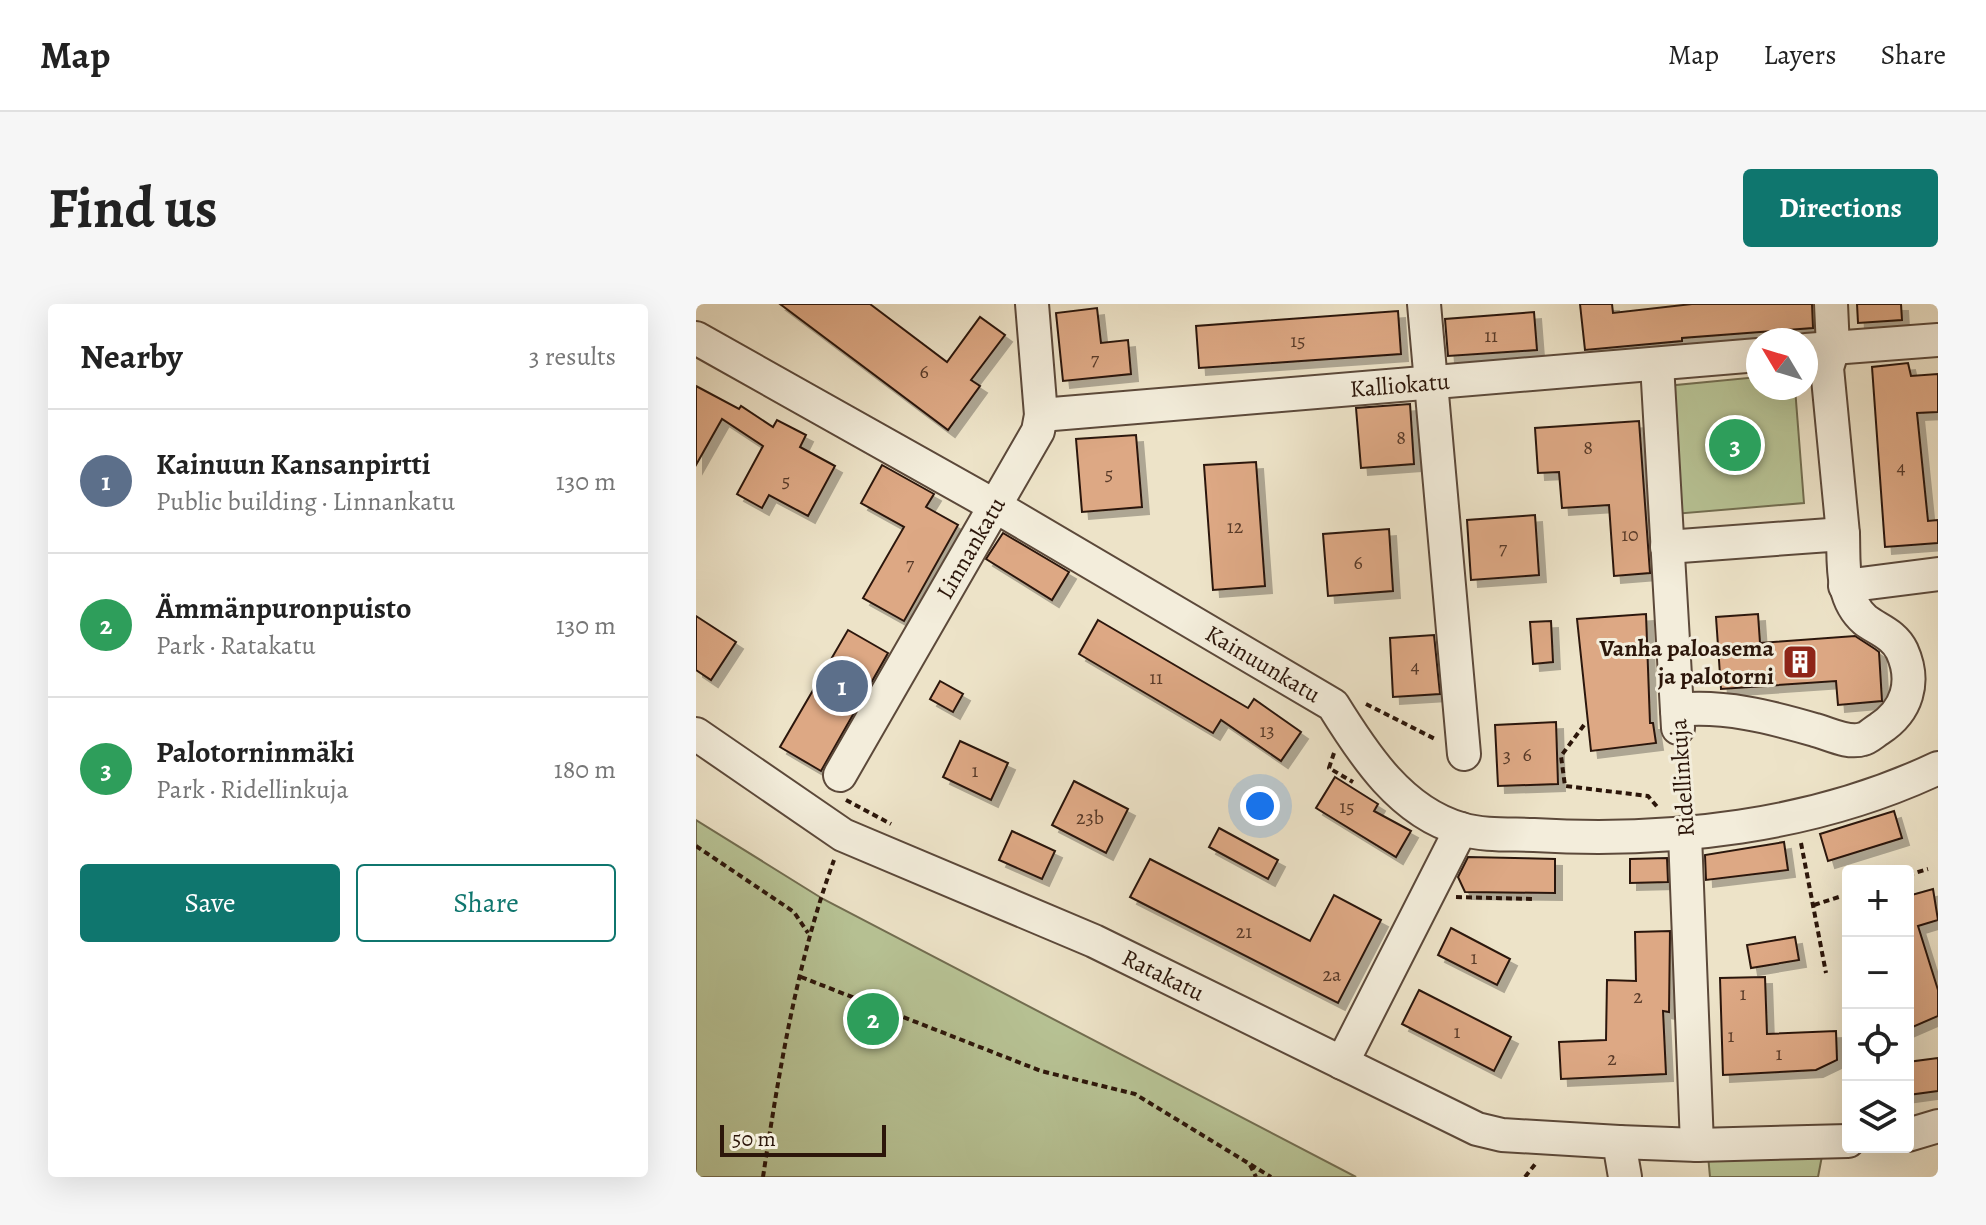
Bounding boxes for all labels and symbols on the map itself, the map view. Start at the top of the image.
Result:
house number: 11 [1484,322,1498,349]
house number: 15 [1290,327,1306,354]
north arrow [1746,328,1818,400]
house number: 7 [1091,345,1100,372]
house number: 6 [919,358,929,385]
street label: Kalliokatu [1349,365,1451,405]
pin: 3 [1709,415,1761,475]
house number: 8 [1396,424,1406,451]
house number: 8 [1583,434,1593,461]
house number: 4 [1896,454,1906,481]
house number: 5 [1105,460,1113,487]
house number: 5 [782,467,790,494]
street label: Linnankatu [929,491,1013,605]
house number: 12 [1227,513,1244,540]
house number: 10 [1621,521,1639,548]
house number: 7 [1499,534,1508,561]
house number: 6 [1353,549,1363,576]
house number: 7 [906,550,915,577]
street label: Kainuunkatu [1199,617,1327,710]
place label: Vanha paloasema ja palotorni [1598,632,1774,692]
building icon: Vanha paloasema ja palotorni [1781,643,1819,681]
house number: 4 [1410,653,1420,680]
pin: 1 [816,656,868,716]
house number: 11 [1149,664,1163,691]
house number: 13 [1259,717,1275,744]
street label: Ridellinkuja [1662,717,1702,838]
house number: 6 [1522,741,1532,768]
house number: 3 [1503,742,1511,769]
house number: 1 [972,757,979,784]
your location [1240,786,1280,826]
house number: 15 [1339,793,1355,820]
house number: 23b [1076,804,1104,831]
house number: 21 [1236,918,1252,945]
street label: Ratakatu [1117,941,1210,1009]
house number: 1 [1471,944,1478,971]
house number: 2a [1323,961,1342,988]
house number: 1 [1740,980,1747,1007]
house number: 2 [1633,983,1643,1010]
pin: 2 [847,989,899,1049]
house number: 1 [1454,1018,1461,1045]
house number: 1 [1728,1022,1735,1049]
house number: 1 [1776,1040,1783,1067]
house number: 2 [1607,1045,1617,1072]
scale bar [720,1121,886,1157]

